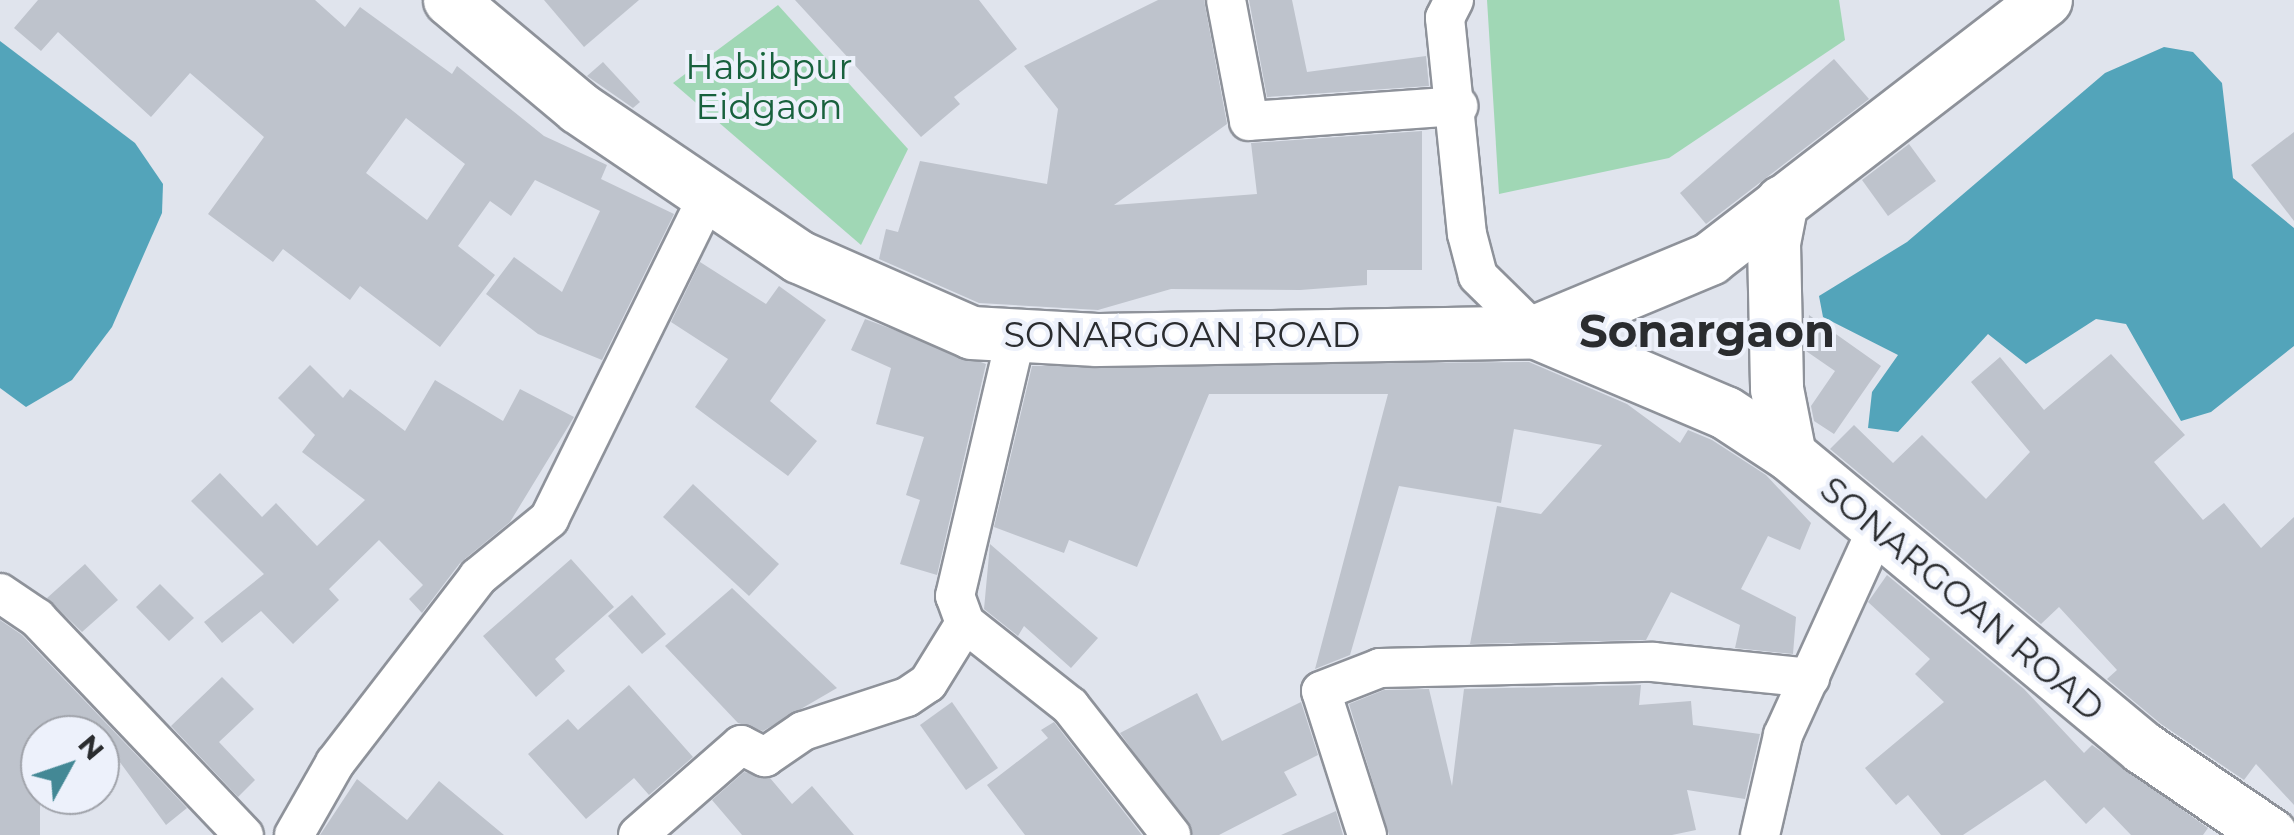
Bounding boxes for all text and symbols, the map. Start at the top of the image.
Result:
park label: Habibpur Eidgaon [685,46,853,128]
district label: Sonargaon [1579,304,1835,358]
street label: SONARGOAN ROAD [1004,314,1360,356]
street label: SONARGOAN ROAD [1812,468,2112,730]
north arrow [20,715,120,815]
text: N [71,727,112,767]

